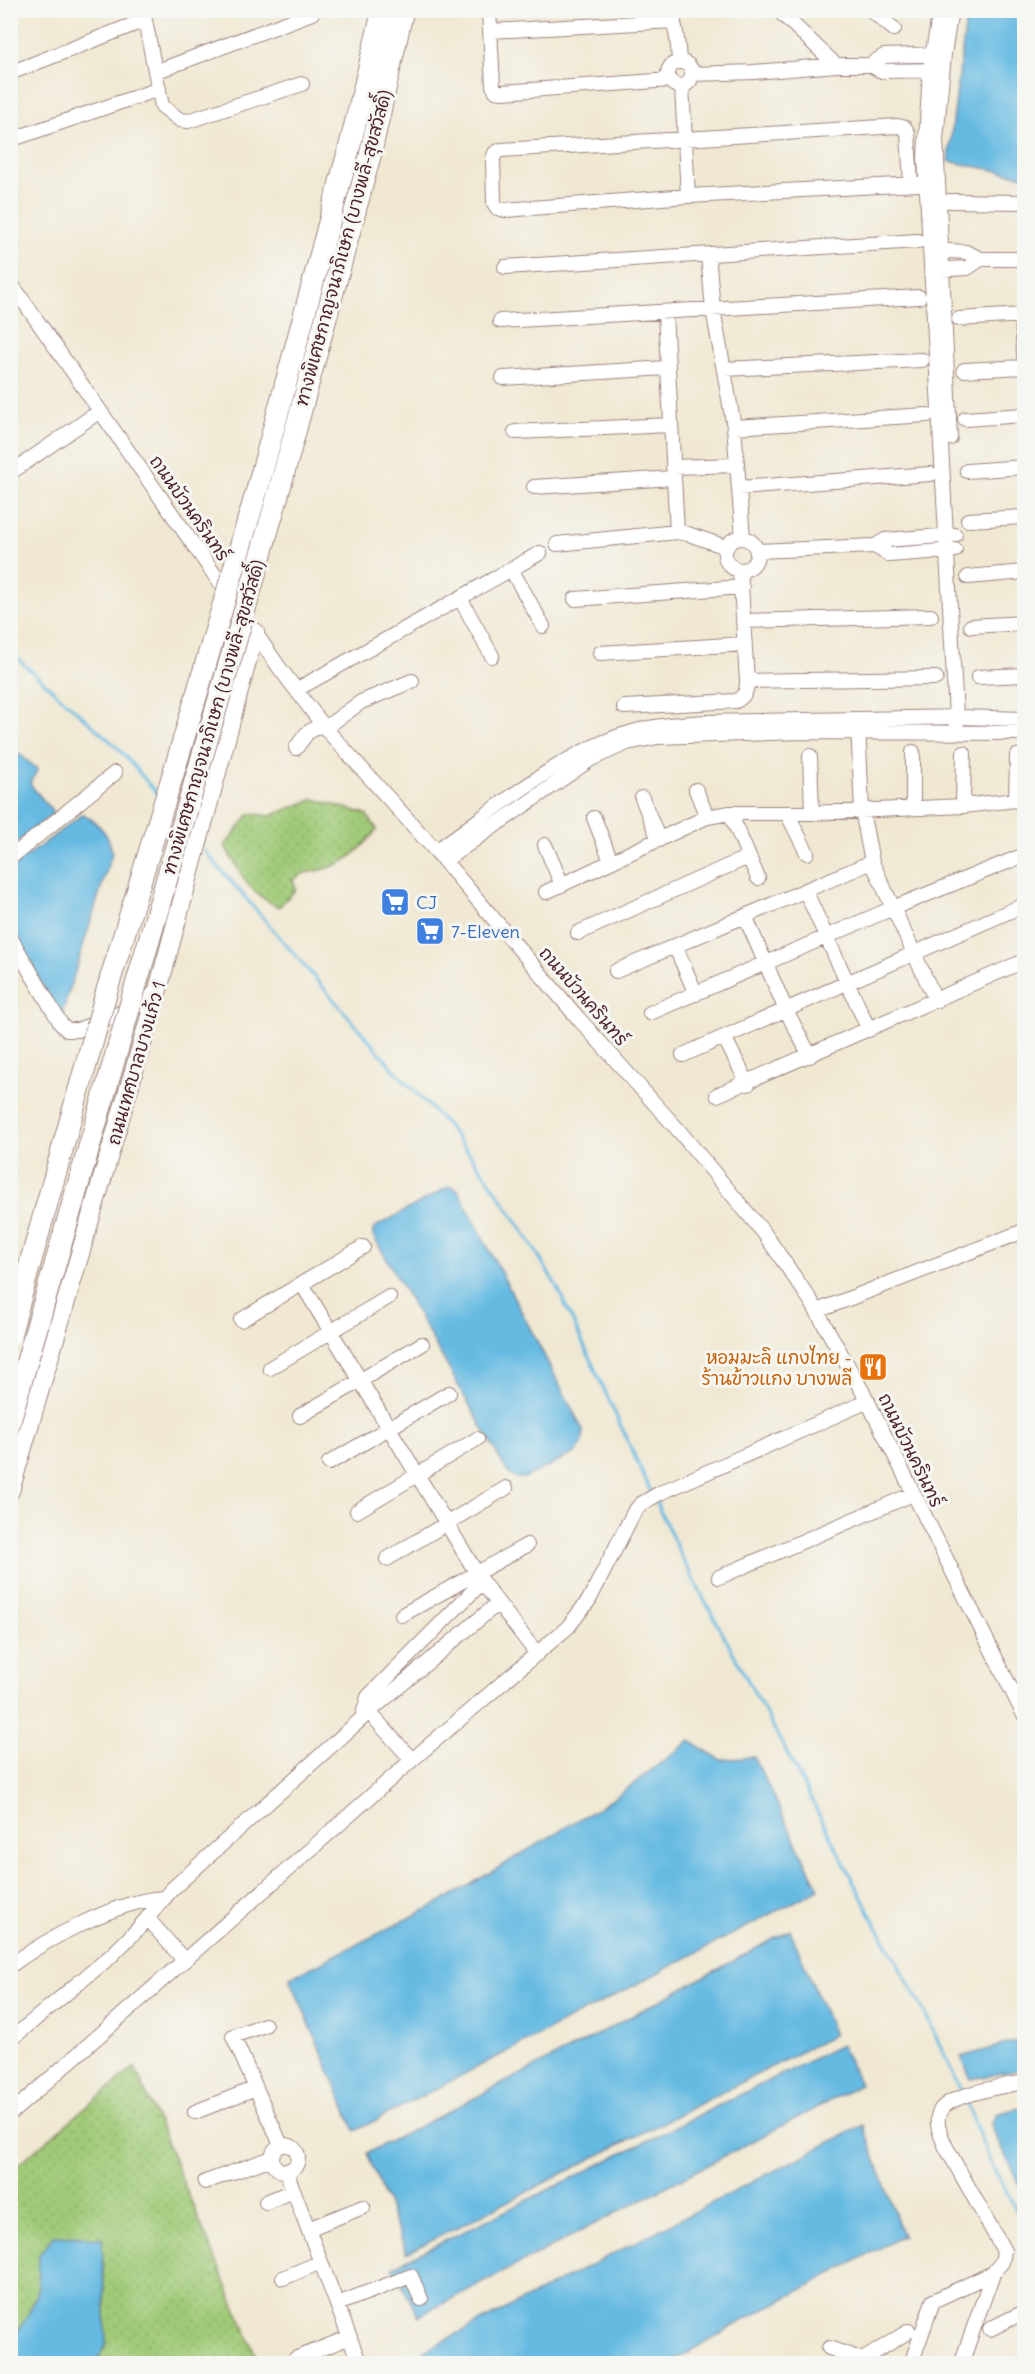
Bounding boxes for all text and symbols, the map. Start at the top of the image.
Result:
street label: ทางพิเศษกาญจนาภิเษก (บางพลี-สุขสวัสดิ์) [284,86,399,410]
street label: ถนนบัวนครินทร์ [145,450,236,566]
street label: ทางพิเศษกาญจนาภิเษก (บางพลี-สุขสวัสดิ์) [152,555,272,878]
supermarket icon: CJ [379,886,411,918]
place label: CJ [416,891,437,914]
supermarket icon: 7-Eleven [414,915,446,947]
place label: 7-Eleven [451,920,520,943]
street label: ถนนบัวนครินทร์ [535,941,635,1051]
street label: ถนนเทศบาลบางแก้ว 1 [102,978,170,1148]
place label: หอมมะลิ เเกงไทย - ร้านข้าวแกง บางพลี [701,1345,852,1390]
restaurant icon: หอมมะลิ เเกงไทย - ร้านข้าวแกง บางพลี [857,1351,889,1383]
street label: ถนนบัวนครินทร์ [873,1389,950,1512]

